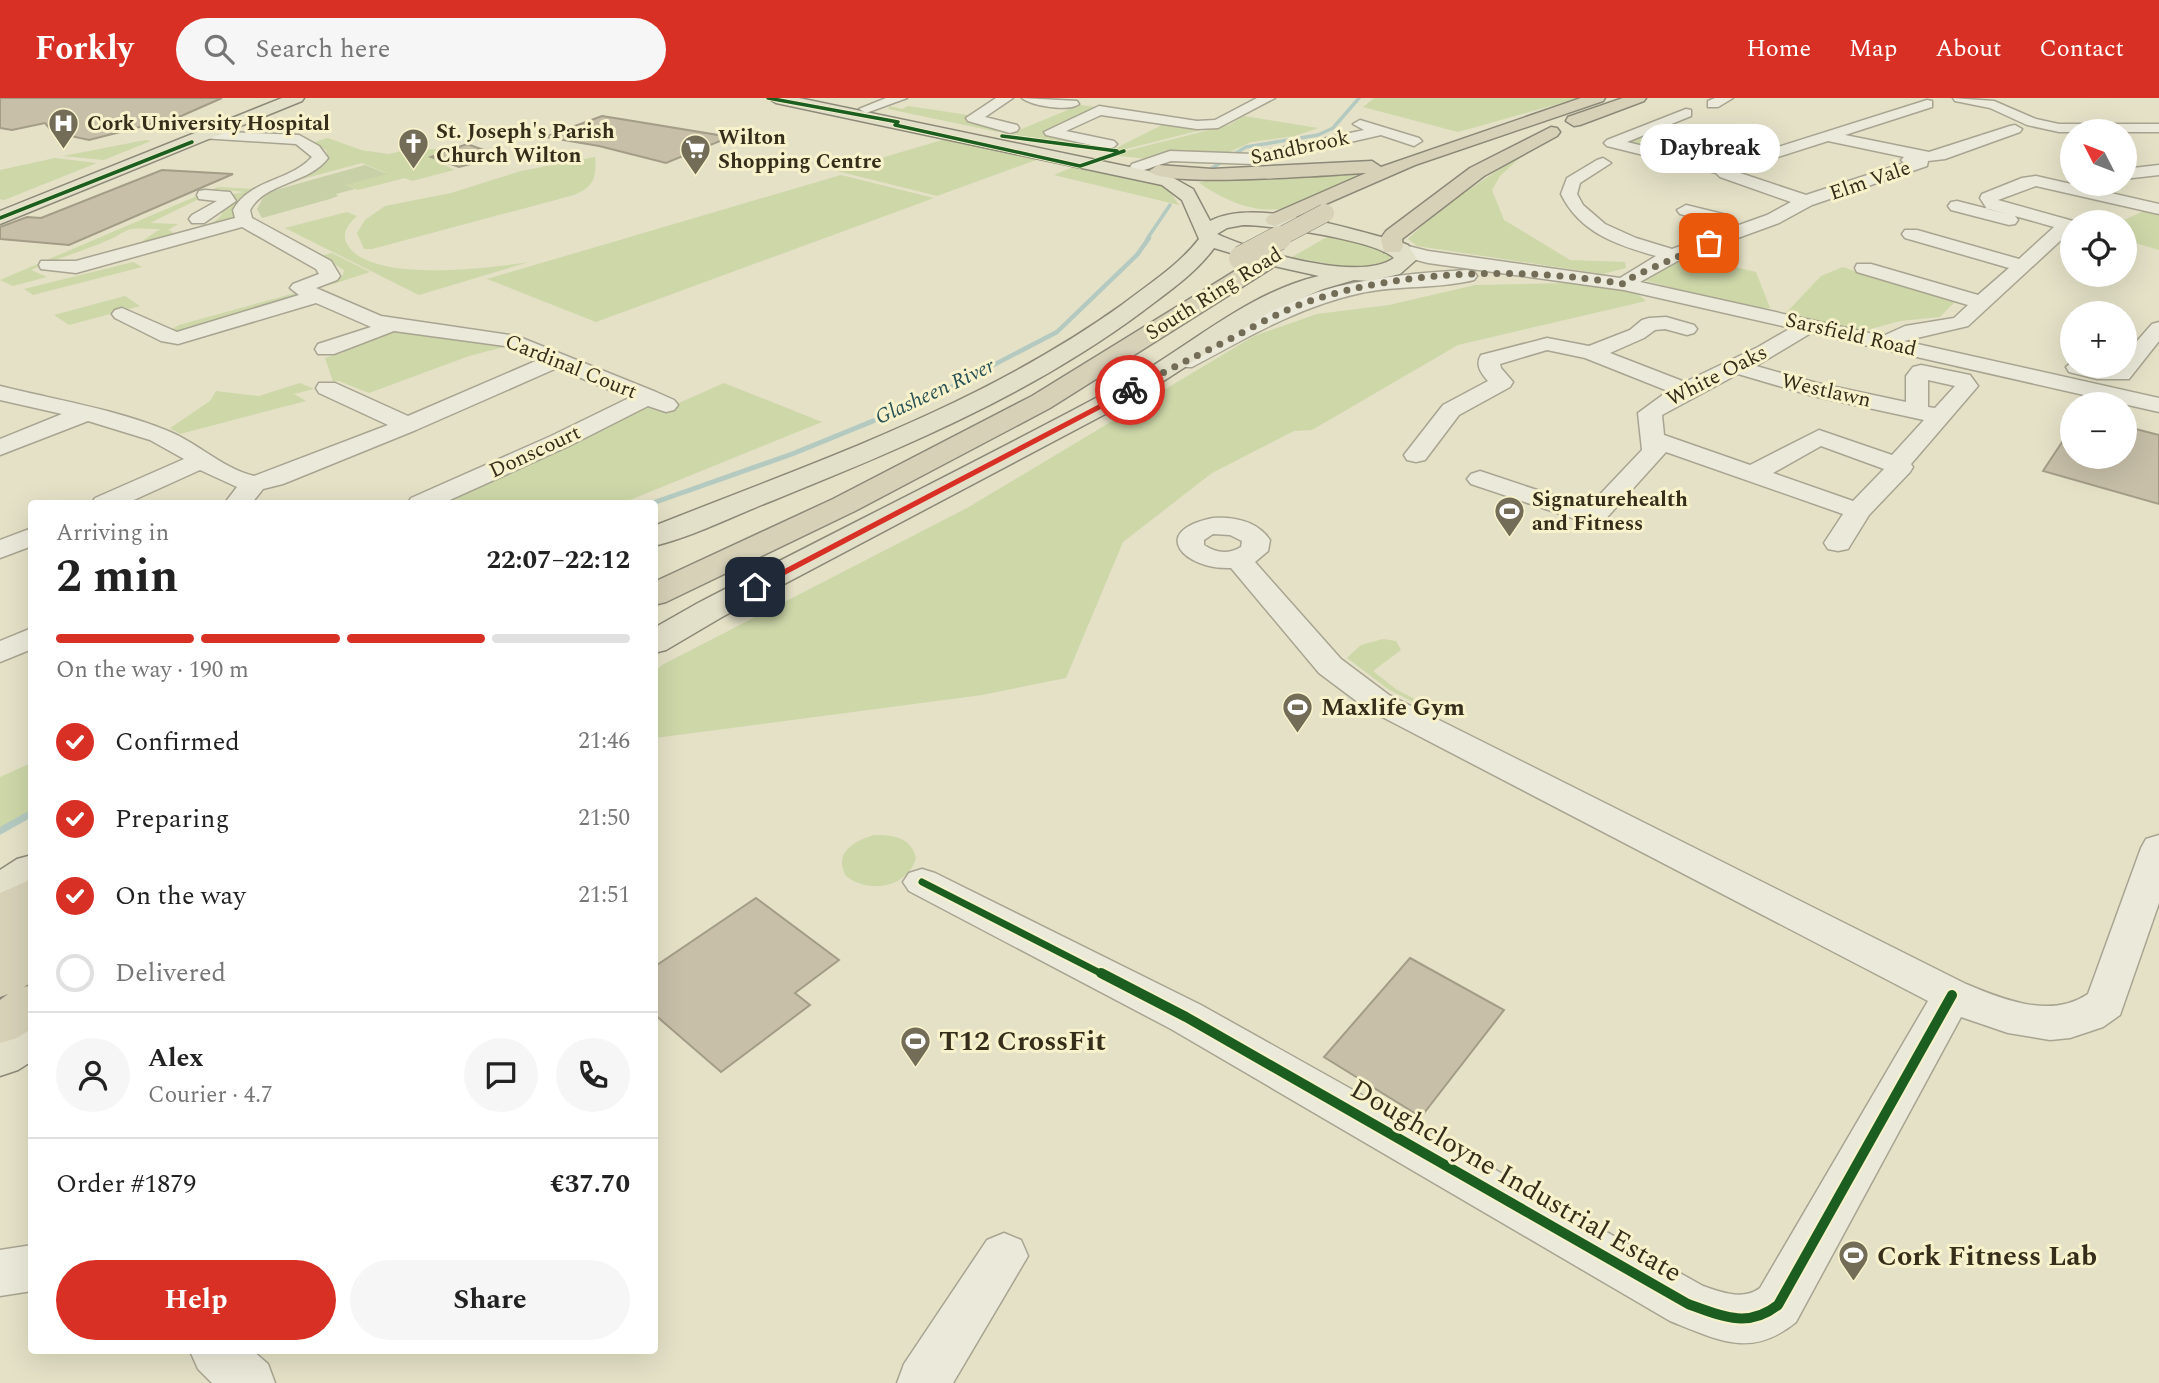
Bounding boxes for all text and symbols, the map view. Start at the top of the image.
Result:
search box [176,18,666,81]
text: Forkly [35,24,134,74]
text: Search here [256,29,390,69]
icon: search [200,30,238,68]
text: Home [1746,31,1811,67]
text: Map [1849,31,1897,67]
text: About [1935,31,2001,67]
text: Contact [2039,31,2124,67]
hospital icon: Cork University Hospital [47,107,81,151]
place label: Cork University Hospital [87,108,330,140]
place label: St. Joseph's Parish Church Wilton [436,116,615,172]
north arrow [2060,119,2137,196]
map controls [2060,119,2137,469]
place label: Wilton Shopping Centre [718,122,882,178]
street label: Sandbrook [1248,122,1353,174]
callout: Daybreak [1639,124,1779,173]
church icon: St. Joseph's Parish Church Wilton [396,127,430,171]
text: Daybreak [1659,131,1761,166]
supermarket icon: Wilton Shopping Centre [678,133,712,177]
street label: Elm Vale [1825,152,1915,210]
button: locate [2060,210,2137,287]
pin [1679,213,1739,273]
icon: bag [1690,224,1728,262]
street label: South Ring Road [1139,239,1289,349]
button: + [2060,301,2137,378]
street label: Sarsfield Road [1782,304,1920,366]
street label: Cardinal Court [500,326,642,408]
street label: White Oaks [1661,337,1773,415]
water label: Glasheen River [870,350,1001,434]
courier [1095,355,1165,425]
street label: Westlawn [1778,365,1874,417]
icon: bike [1111,371,1149,409]
button: − [2060,392,2137,469]
street label: Donscourt [484,417,586,487]
place label: Signaturehealth and Fitness [1532,484,1688,540]
sports icon: Signaturehealth and Fitness [1492,495,1526,539]
text: Arriving in [56,516,169,551]
text: 22:07–22:12 [486,540,630,580]
text: 2 min [56,542,178,612]
pin [725,557,785,617]
icon: home [736,568,774,606]
text: On the way · 190 m [56,653,249,688]
place label: Maxlife Gym [1321,690,1465,726]
sports icon: Maxlife Gym [1281,691,1315,735]
text: Confirmed [115,722,240,762]
icon: check [56,723,94,761]
text: 21:46 [578,724,630,759]
text: Preparing [115,799,229,839]
icon: check [56,800,94,838]
text: 21:50 [578,801,630,836]
text: On the way [115,876,246,916]
icon: check [56,877,94,915]
text: 21:51 [578,878,630,913]
text: Delivered [115,953,226,993]
place label: T12 CrossFit [939,1020,1106,1063]
sports icon: T12 CrossFit [899,1024,933,1068]
button: person [56,1038,130,1112]
text: Alex [148,1038,203,1078]
button: chat [464,1038,538,1112]
button: phone [556,1038,630,1112]
street label: Doughcloyne Industrial Estate [1342,1068,1690,1294]
text: Courier · 4.7 [148,1078,273,1113]
text: Order #1879 [56,1164,196,1204]
text: €37.70 [550,1164,630,1204]
place label: Cork Fitness Lab [1877,1235,2097,1278]
sports icon: Cork Fitness Lab [1837,1239,1871,1283]
button: Help [56,1260,336,1340]
button: Share [350,1260,630,1340]

